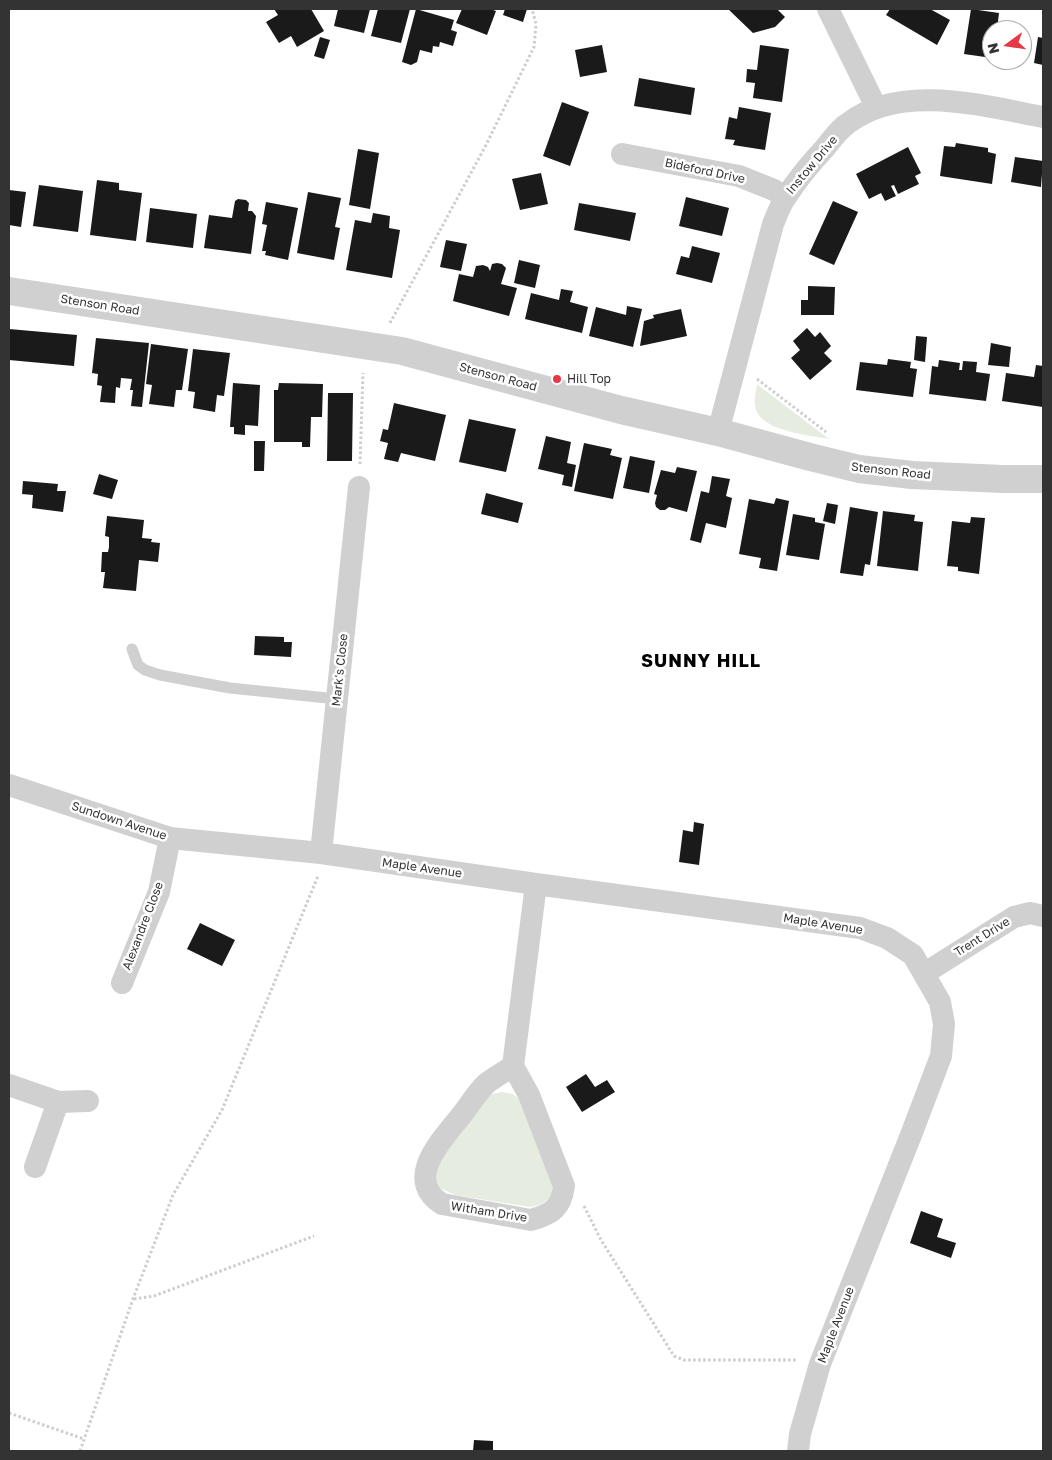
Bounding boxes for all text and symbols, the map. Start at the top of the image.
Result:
north arrow [982,20,1032,70]
text: N [983,41,1002,56]
street label: Instow Drive [783,133,841,197]
street label: Bideford Drive [664,155,746,187]
street label: Stenson Road [59,292,141,318]
street label: Stenson Road [458,360,538,394]
place label: Hill Top [567,372,611,386]
marker: Hill Top [551,373,563,385]
street label: Stenson Road [851,460,931,482]
street label: Mark's Close [329,633,351,707]
district label: SUNNY HILL [640,650,762,672]
street label: Sundown Avenue [70,799,168,843]
street label: Maple Avenue [381,855,463,881]
street label: Alexandre Close [120,880,166,972]
street label: Maple Avenue [782,911,864,937]
street label: Trent Drive [952,914,1012,960]
street label: Witham Drive [450,1199,528,1225]
street label: Maple Avenue [815,1285,857,1365]

